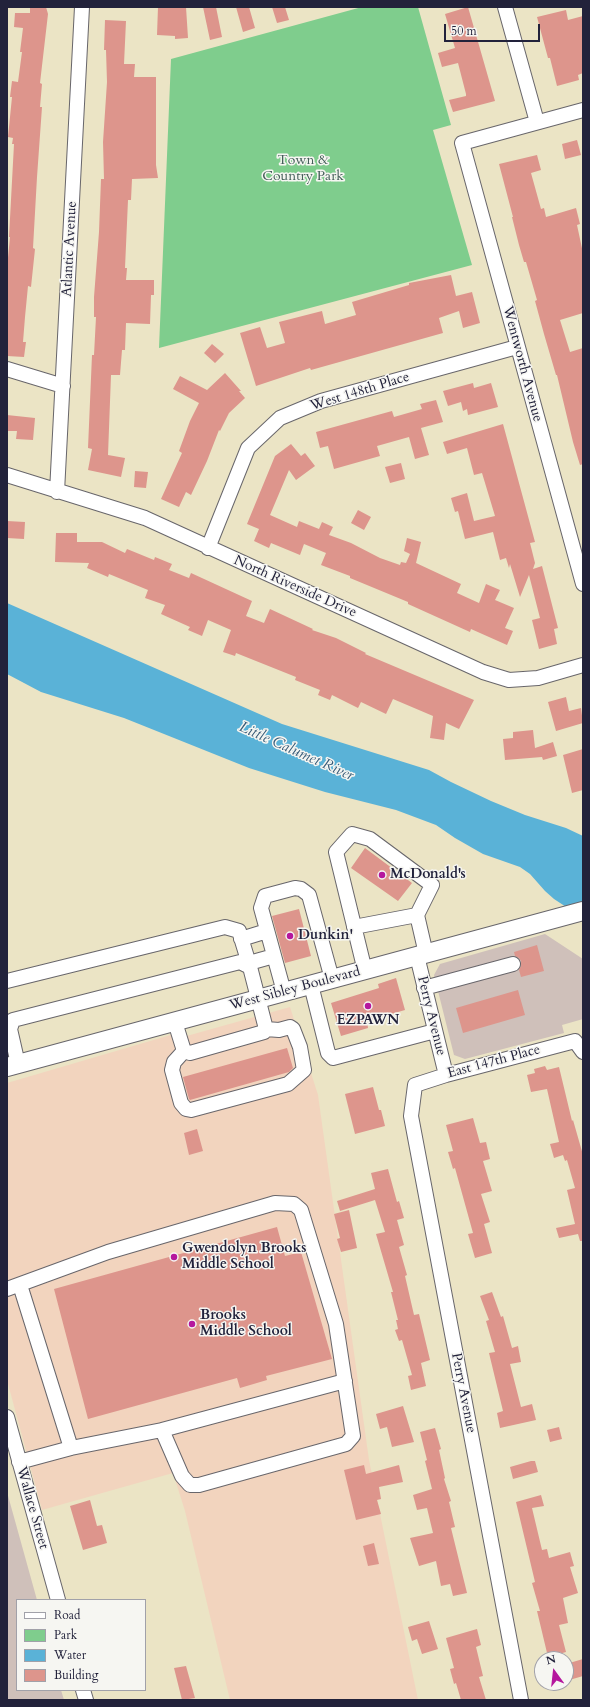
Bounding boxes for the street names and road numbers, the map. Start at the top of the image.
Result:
street label: Atlantic Avenue [59,201,81,297]
street label: Wentworth Avenue [498,304,546,424]
street label: West 148th Place [308,369,412,415]
street label: North Riverside Drive [231,552,359,622]
street label: West Sibley Boulevard [228,963,362,1015]
street label: Perry Avenue [413,974,449,1058]
street label: East 147th Place [446,1042,542,1082]
street label: Perry Avenue [447,1351,479,1435]
street label: Wallace Street [12,1465,52,1551]

